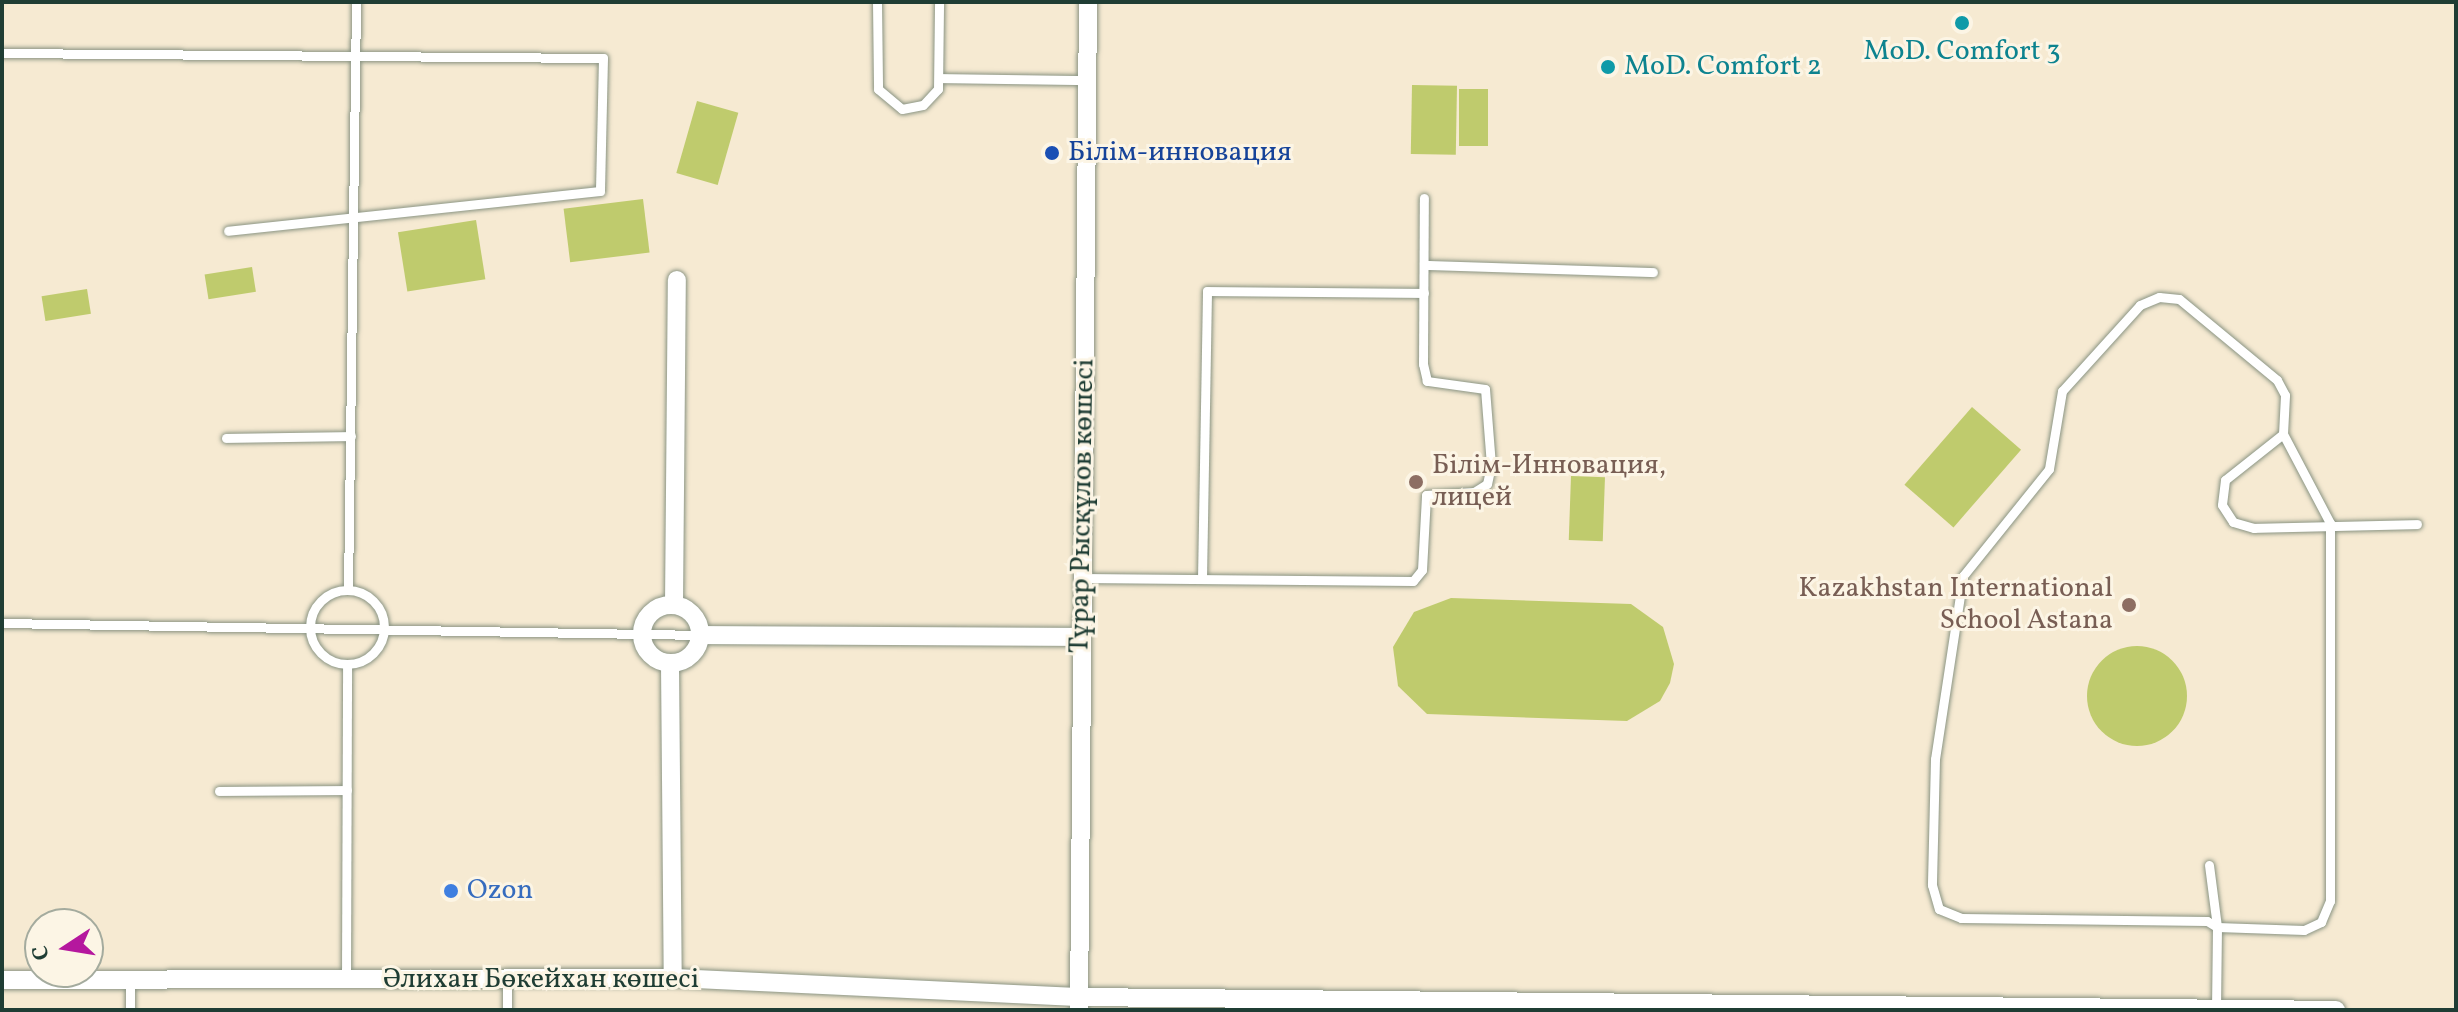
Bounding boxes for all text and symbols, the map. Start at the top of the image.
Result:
marker: МoD. Comfort 3 [1953,14,1971,32]
place label: МoD. Comfort 3 [1863,35,2061,69]
place label: МoD. Comfort 2 [1624,50,1822,84]
marker: МoD. Comfort 2 [1599,58,1617,76]
place label: Білім-инновация [1068,136,1291,170]
marker: Білім-инновация [1043,144,1061,162]
street label: Тұрар Рысқұлов көшесі [1064,358,1102,654]
place label: Білім-Инновация, лицей [1432,449,1666,515]
marker: Білім-Инновация, лицей [1407,473,1425,491]
place label: Kazakhstan International School Astana [1798,572,2113,638]
marker: Kazakhstan International School Astana [2120,596,2138,614]
place label: Ozon [467,874,533,908]
marker: Ozon [442,882,460,900]
north arrow [24,908,104,988]
text: С [25,943,59,963]
street label: Әлихан Бөкейхан көшесі [383,963,699,997]

